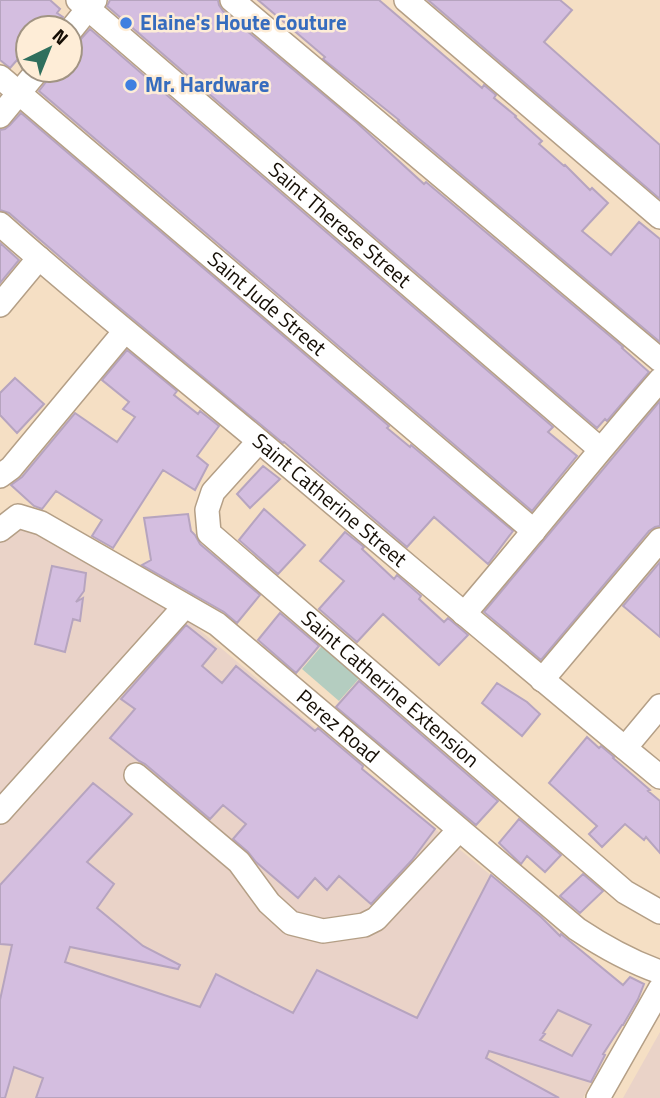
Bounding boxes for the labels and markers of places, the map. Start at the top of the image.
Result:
place label: Elaine's Houte Couture [140,6,347,38]
marker: Elaine's Houte Couture [118,15,134,31]
place label: Mr. Hardware [145,68,270,100]
marker: Mr. Hardware [123,77,139,93]

